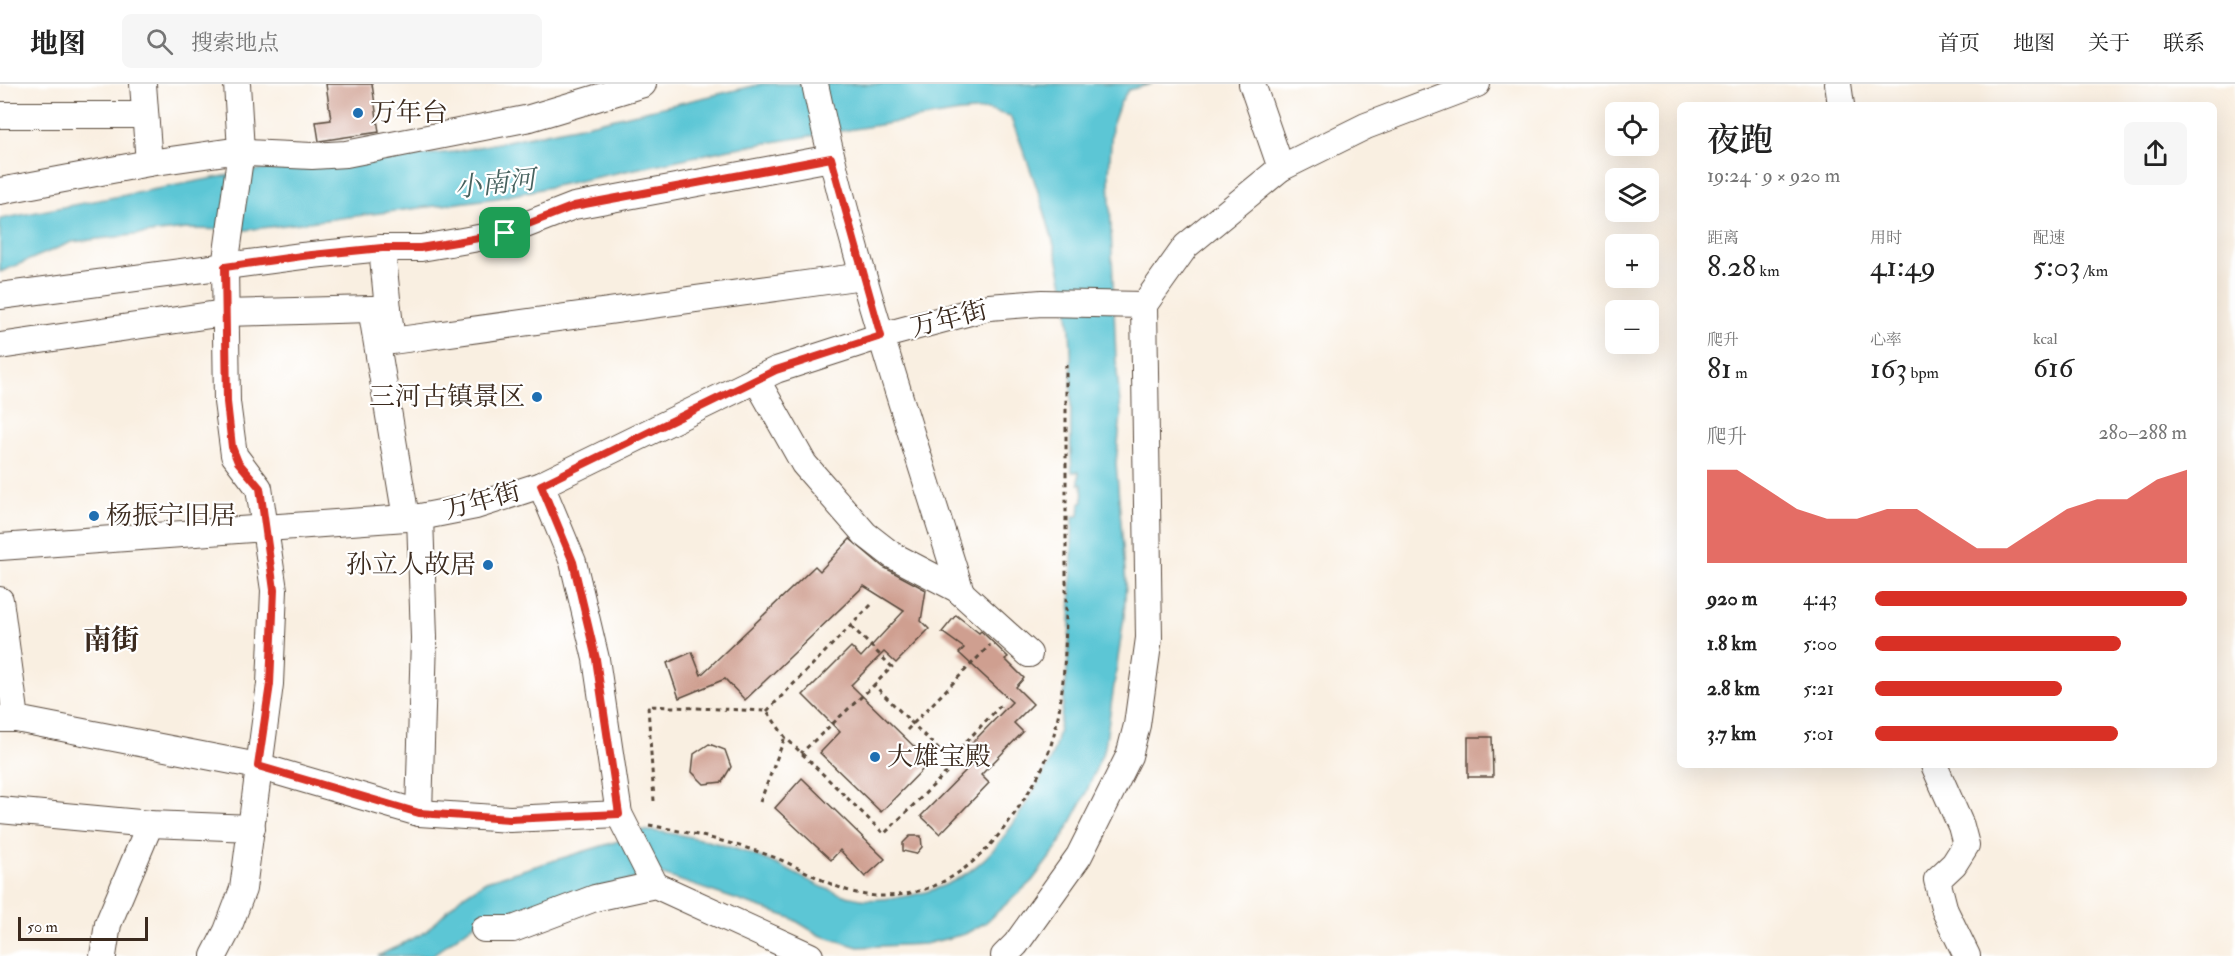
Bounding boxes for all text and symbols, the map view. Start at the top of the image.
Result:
search box [122,14,542,68]
icon: search [143,25,176,58]
text: 地图 [30,27,86,62]
text: 搜索地点 [191,29,279,57]
text: 首页 [1938,30,1980,57]
text: 地图 [2013,30,2055,57]
text: 关于 [2088,30,2130,57]
text: 联系 [2163,30,2205,57]
place label: 万年台 [370,97,448,129]
map controls [1605,102,1659,354]
button: locate [1605,102,1659,156]
marker: 万年台 [351,106,365,120]
text: 夜跑 [1707,120,1773,161]
button: share [2124,122,2187,185]
water label: 小南河 [453,163,542,205]
text: 19:24 · 9 × 920 m [1707,163,1840,188]
button: layers [1605,168,1659,222]
pin [479,207,530,258]
icon: arrive [488,216,521,249]
text: 距离 [1707,228,1739,248]
text: 用时 [1870,228,1902,248]
text: 配速 [2033,228,2065,248]
button: + [1605,234,1659,288]
text: 8.28 [1707,248,1756,285]
text: 41:49 [1870,248,1936,285]
text: 5:03 [2033,248,2081,285]
text: km [1756,261,1780,281]
text: /km [2081,261,2108,281]
street label: 万年街 [907,294,991,344]
button: − [1605,300,1659,354]
text: kcal [2033,329,2058,349]
text: 爬升 [1707,330,1739,350]
text: 心率 [1870,330,1902,350]
text: 616 [2033,349,2074,386]
text: 81 [1707,350,1732,387]
text: 163 [1870,350,1907,387]
text: m [1732,363,1748,383]
text: bpm [1907,363,1939,383]
place label: 三河古镇景区 [369,381,525,413]
marker: 三河古镇景区 [530,390,544,404]
text: 280–288 m [2098,420,2187,445]
text: 爬升 [1707,424,1747,449]
street label: 万年街 [440,475,524,527]
place label: 杨振宁旧居 [106,500,236,532]
marker: 杨振宁旧居 [87,509,101,523]
place label: 孙立人故居 [346,549,476,581]
marker: 孙立人故居 [481,558,495,572]
text: 920 m [1707,586,1757,611]
text: 4:43 [1803,586,1837,611]
district label: 南街 [83,623,139,658]
text: 1.8 km [1707,631,1757,656]
text: 5:00 [1803,631,1837,656]
text: 2.8 km [1707,676,1760,701]
text: 5:21 [1803,676,1834,701]
text: 3.7 km [1707,721,1756,746]
text: 5:01 [1803,721,1834,746]
place label: 大雄宝殿 [887,741,991,773]
marker: 大雄宝殿 [868,750,882,764]
scale bar [18,914,148,942]
text: 50 m [27,917,58,937]

